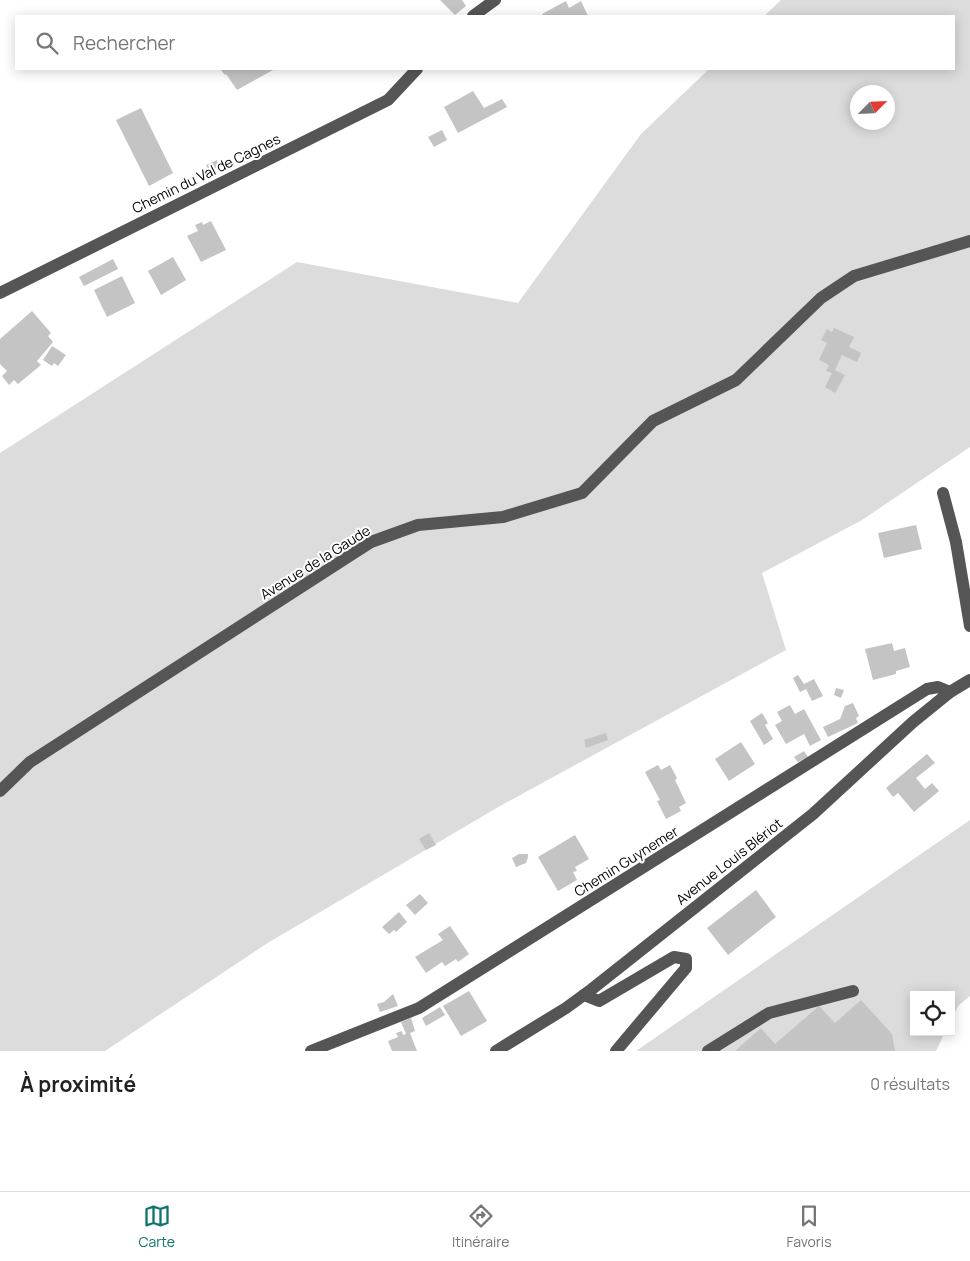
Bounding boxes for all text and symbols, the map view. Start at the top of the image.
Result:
search box [15,15,955,70]
icon: search [33,29,61,57]
text: Rechercher [73,30,175,56]
north arrow [850,85,895,130]
street label: Chemin du Val de Cagnes [129,129,283,217]
street label: Avenue de la Gaude [256,520,374,604]
street label: Avenue Louis Blériot [672,813,786,909]
street label: Chemin Guynemer [570,821,682,901]
map controls [910,991,955,1036]
button: locate [910,991,955,1036]
text: À proximité [20,1070,136,1098]
text: 0 résultats [870,1073,950,1095]
tab: Carte [139,1202,175,1251]
tab: Itinéraire [452,1202,509,1251]
tab: Favoris [786,1202,831,1251]

